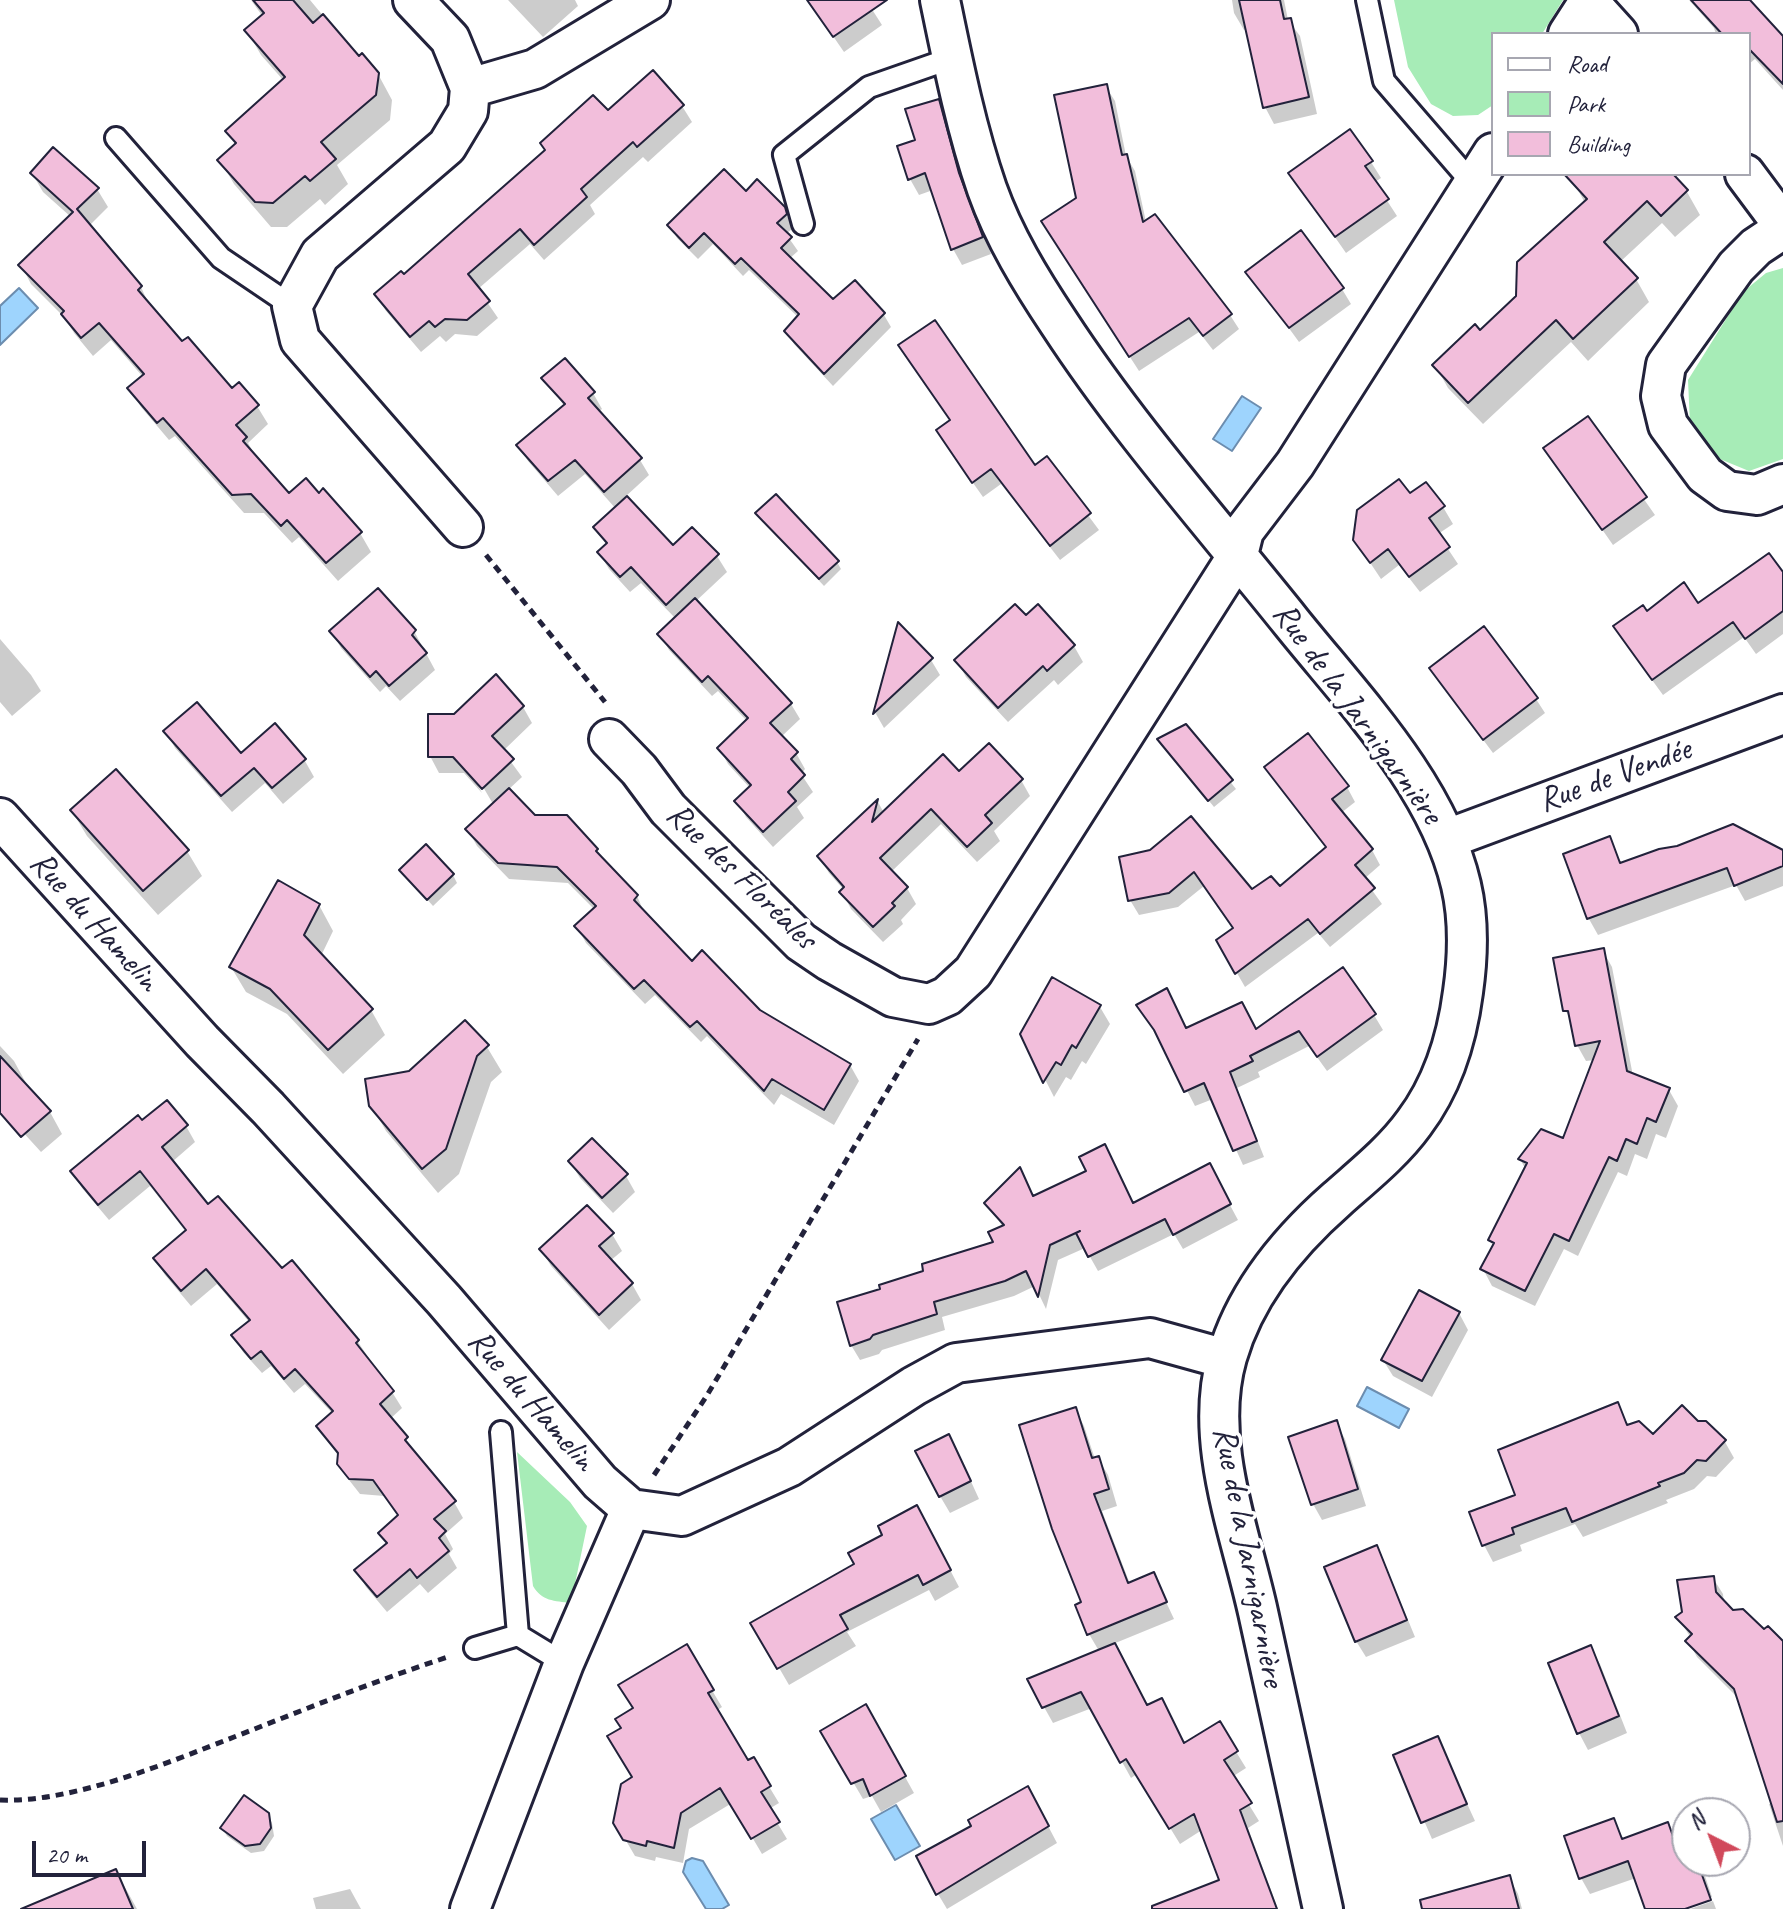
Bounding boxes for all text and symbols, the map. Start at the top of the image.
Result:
legend [1491,32,1751,176]
text: Road [1567,49,1607,79]
text: Park [1567,89,1605,119]
text: Building [1567,129,1630,159]
street label: Rue de la Jarnigarnière [1263,595,1451,833]
street label: Rue de Vendée [1533,730,1697,822]
street label: Rue des Floréales [657,795,825,959]
street label: Rue du Hamelin [20,844,168,1000]
street label: Rue du Hamelin [458,1322,604,1480]
street label: Rue de la Jarnigarnière [1203,1424,1293,1690]
north arrow [1671,1797,1751,1877]
text: N [1682,1806,1711,1836]
scale bar [36,1825,150,1875]
text: 20 m [46,1840,87,1870]

